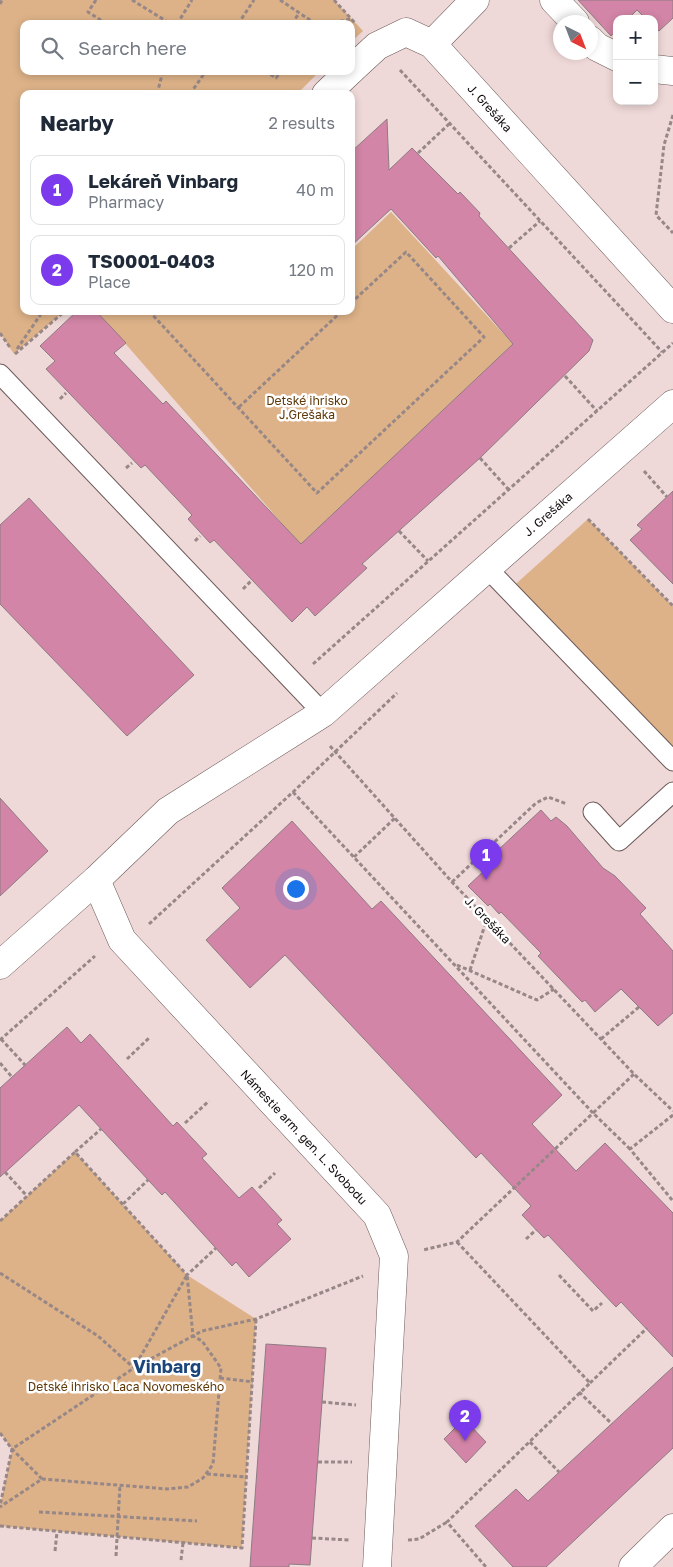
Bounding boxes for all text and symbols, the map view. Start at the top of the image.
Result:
north arrow [553,15,598,60]
map controls [613,15,658,105]
button: + [613,15,658,60]
search box [20,20,355,75]
icon: search [38,34,66,62]
text: Search here [78,36,187,59]
button: − [613,60,658,105]
street label: J. Grešáka [465,81,515,135]
text: Nearby [40,110,114,136]
text: 2 results [269,113,335,133]
text: Lekáreň Vinbarg [88,169,238,192]
text: 1 [53,180,61,200]
text: 40 m [296,180,334,200]
text: Pharmacy [88,192,164,212]
text: TS0001-0403 [88,249,215,272]
text: 2 [52,260,62,280]
text: 120 m [289,260,334,280]
text: Place [88,272,131,292]
park label: Detské ihrisko J.Grešaka [266,393,348,422]
street label: J. Grešáka [521,489,575,539]
pin: 1 [470,839,502,880]
your location [283,876,309,902]
street label: J. Grešáka [462,893,514,947]
street label: Námestie arm. gen. L. Svobodu [237,1066,371,1208]
district label: Vinbarg [133,1355,201,1377]
park label: Detské ihrisko Laca Novomeského [28,1379,224,1394]
pin: 2 [449,1400,481,1441]

